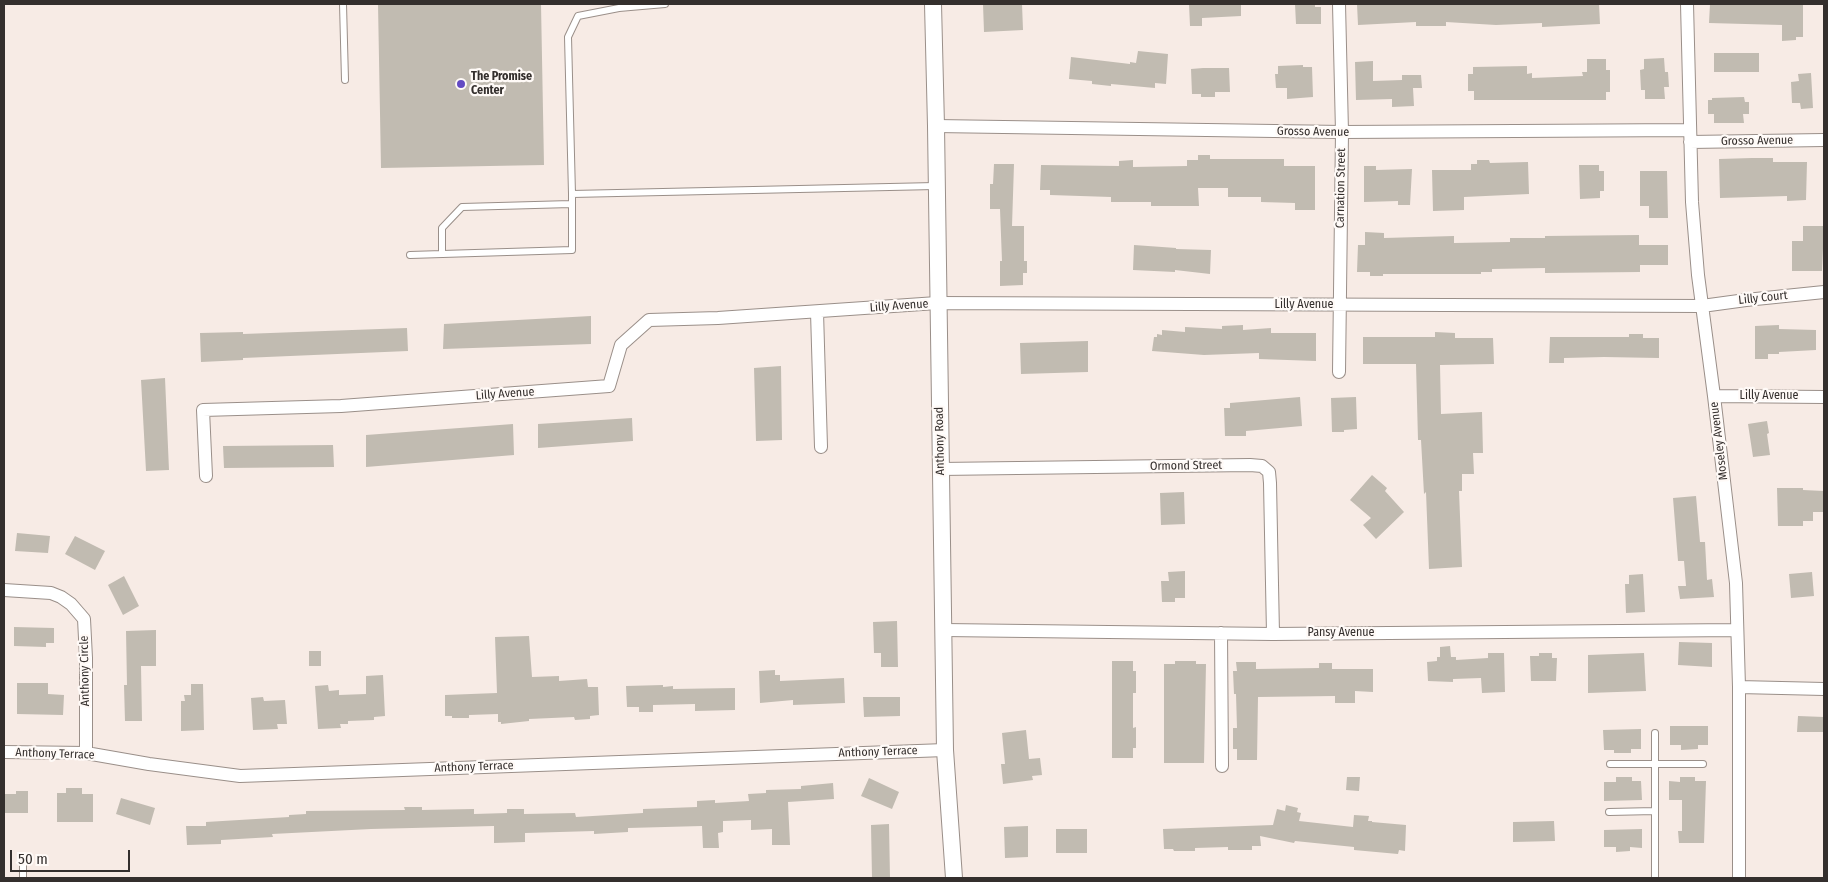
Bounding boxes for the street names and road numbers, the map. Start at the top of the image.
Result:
street label: Grosso Avenue [1277,124,1349,140]
street label: Grosso Avenue [1721,133,1793,149]
street label: Carnation Street [1333,148,1349,228]
street label: Lilly Court [1738,288,1788,308]
street label: Lilly Avenue [869,297,929,315]
street label: Lilly Avenue [1275,298,1333,312]
street label: Lilly Avenue [475,385,535,403]
street label: Lilly Avenue [1740,389,1798,403]
street label: Moseley Avenue [1707,401,1731,481]
street label: Anthony Road [932,407,948,475]
street label: Ormond Street [1150,458,1222,474]
street label: Pansy Avenue [1307,626,1375,640]
street label: Anthony Circle [77,636,93,706]
street label: Anthony Terrace [838,743,918,761]
street label: Anthony Terrace [15,745,95,763]
street label: Anthony Terrace [434,758,514,776]

